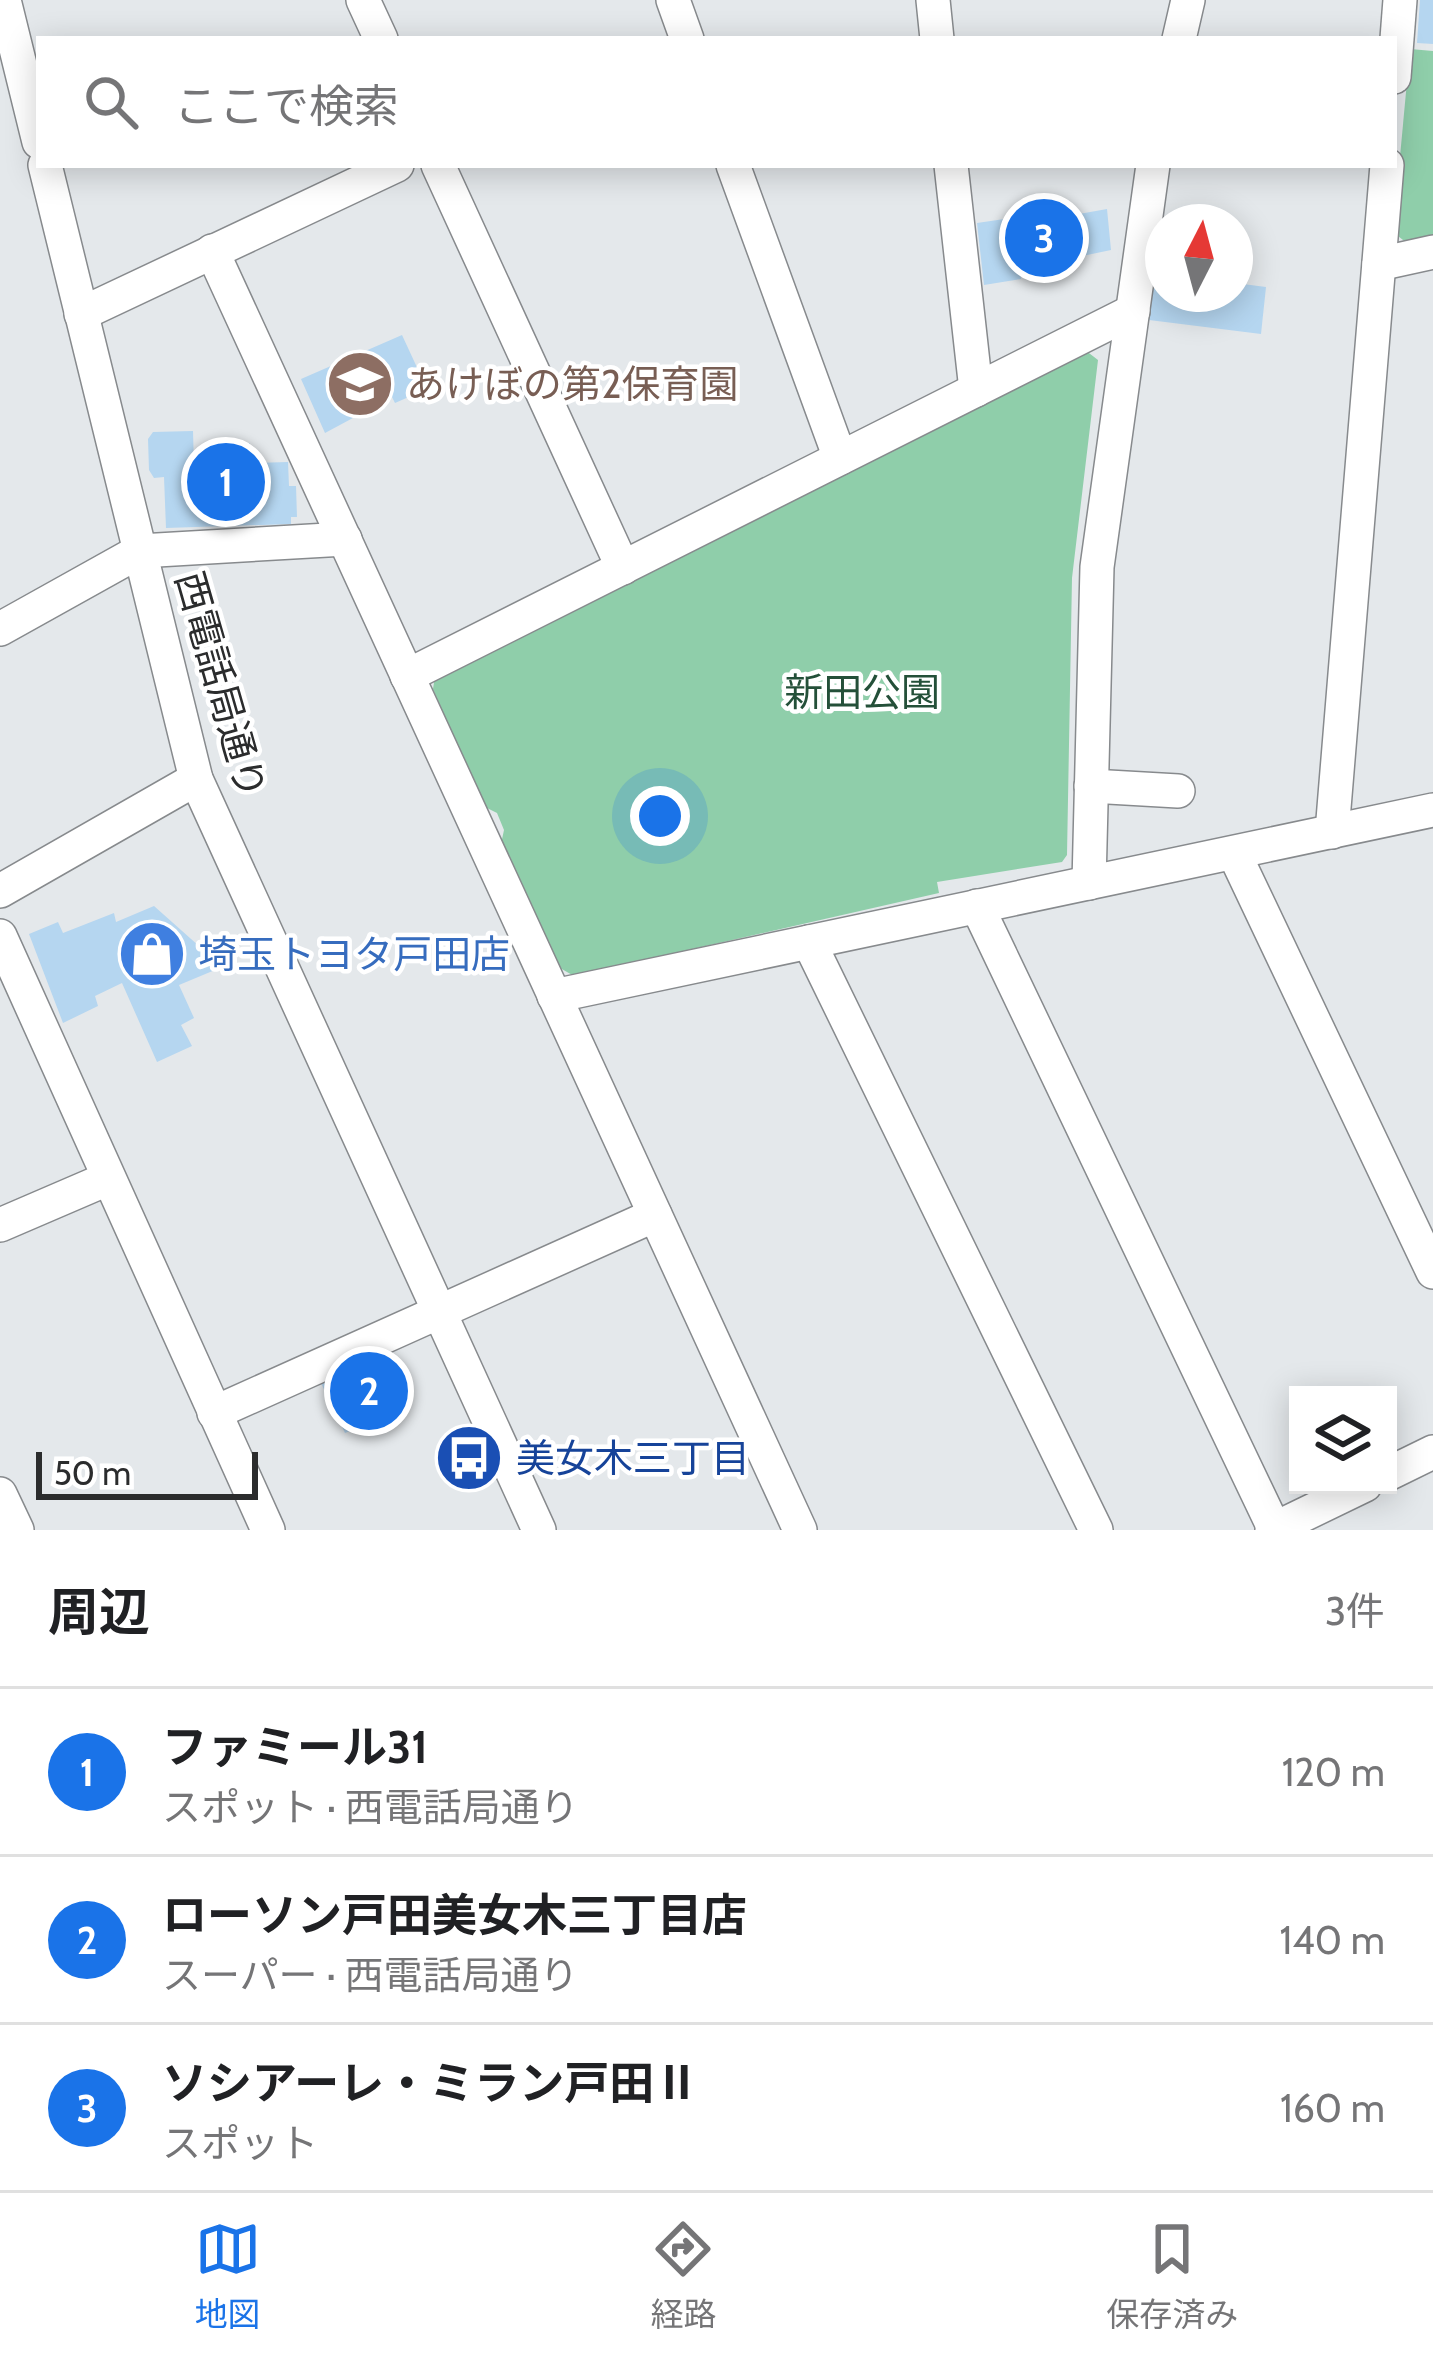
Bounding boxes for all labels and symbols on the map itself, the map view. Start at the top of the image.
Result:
pin: 3 [1005,193,1083,283]
north arrow [1145,204,1253,312]
school or university icon: あけぼの第2保育園 [325,349,395,419]
place label: あけぼの第2保育園 [406,360,738,408]
pin: 1 [187,437,265,527]
street label: 西電話局通り [166,566,276,804]
park label: 新田公園 [784,668,940,716]
your location [630,786,690,846]
shop icon: 埼玉トヨタ戸田店 [117,919,187,989]
place label: 埼玉トヨタ戸田店 [198,930,510,978]
pin: 2 [330,1346,408,1436]
bus stop icon: 美女木三丁目 [434,1423,504,1493]
place label: 美女木三丁目 [516,1434,750,1482]
scale bar [36,1446,258,1499]

